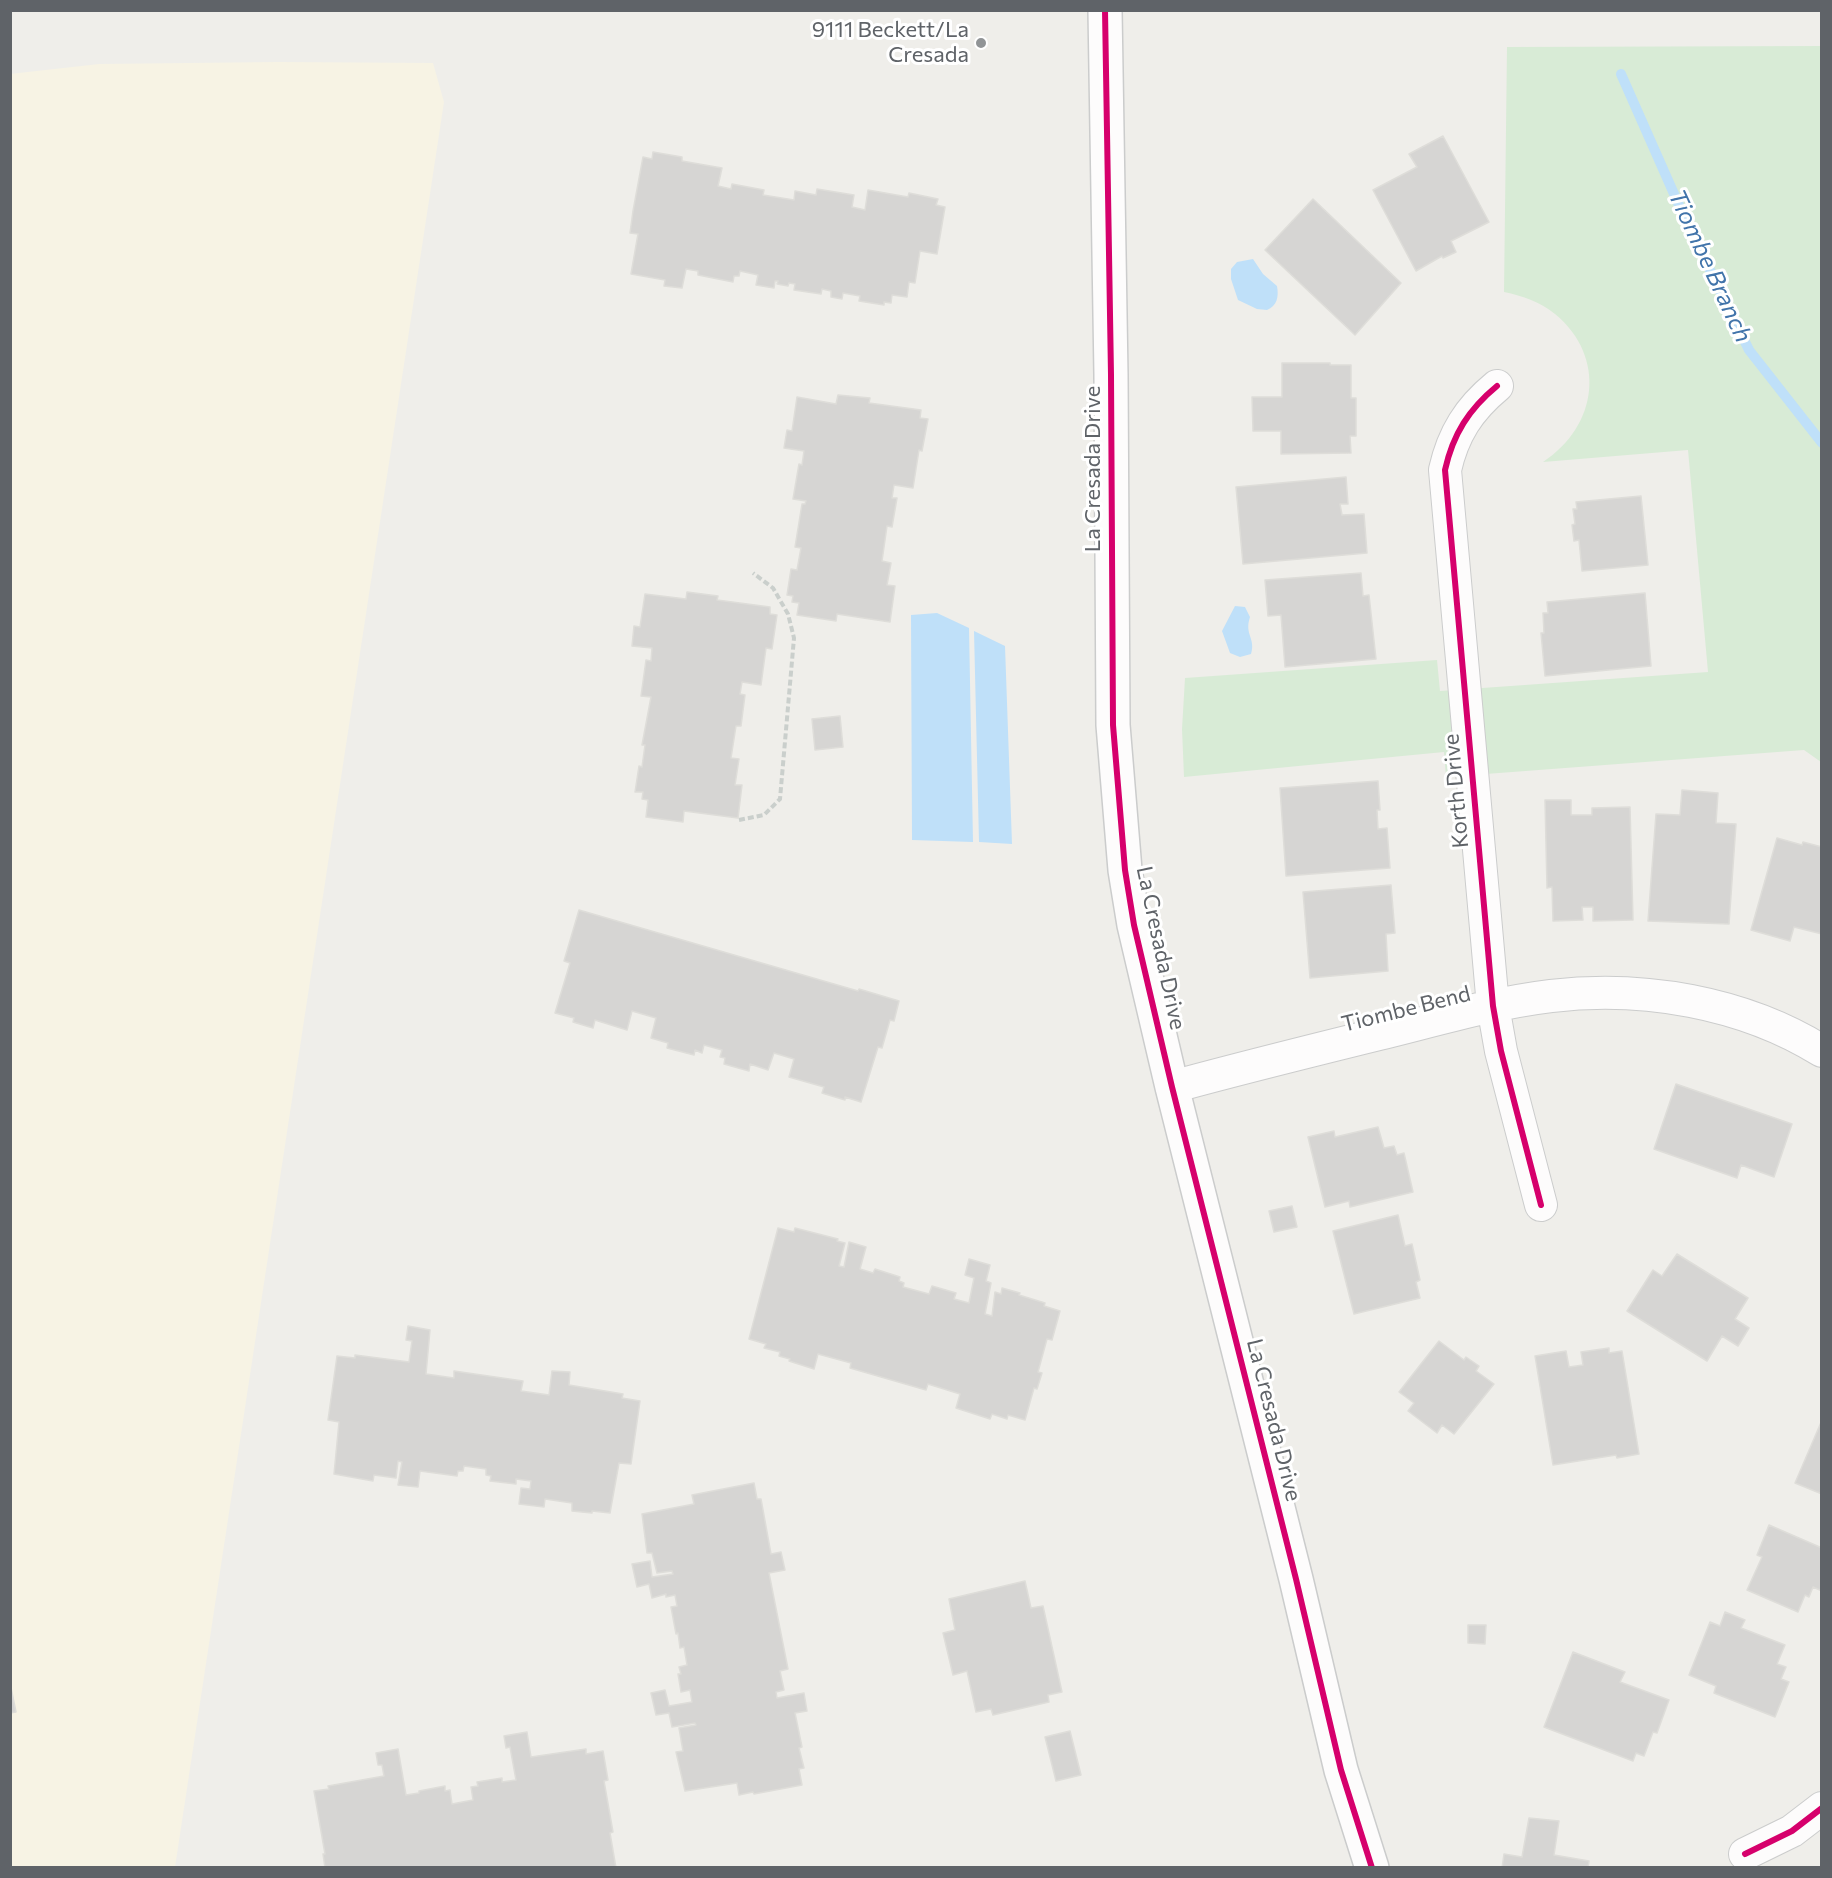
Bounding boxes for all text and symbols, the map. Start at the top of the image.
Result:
place label: 9111 Beckett/La Cresada [812,17,969,68]
marker: 9111 Beckett/La Cresada [974,36,988,50]
water label: Tiombe Branch [1662,185,1758,347]
street label: La Cresada Drive [1080,386,1106,552]
street label: Korth Drive [1438,733,1474,849]
street label: La Cresada Drive [1131,864,1191,1032]
street label: Tiombe Bend [1339,980,1473,1038]
street label: La Cresada Drive [1241,1336,1307,1504]

